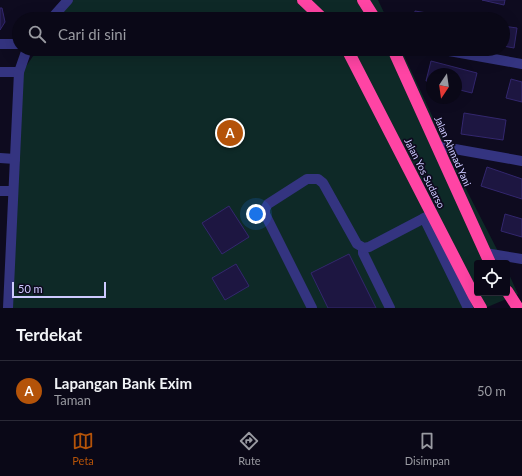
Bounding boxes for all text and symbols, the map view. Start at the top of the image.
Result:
search box [12,12,510,56]
icon: search [26,23,48,45]
text: Cari di sini [58,25,126,43]
north arrow [426,68,462,104]
street label: Jalan Ahmad Yani [432,114,474,188]
pin: A [217,118,243,148]
street label: Jalan Yos Sudarso [402,136,448,210]
your location [246,204,266,224]
map controls [474,260,510,296]
button: locate [474,260,510,296]
scale bar [12,280,106,299]
text: 50 m [18,282,43,295]
text: Terdekat [16,324,82,345]
text: Lapangan Bank Exim [54,374,192,392]
text: A [24,383,34,399]
text: 50 m [477,383,506,399]
text: Taman [54,392,91,408]
tab: Peta [72,430,94,467]
tab: Rute [238,430,261,467]
tab: Disimpan [405,430,450,467]

